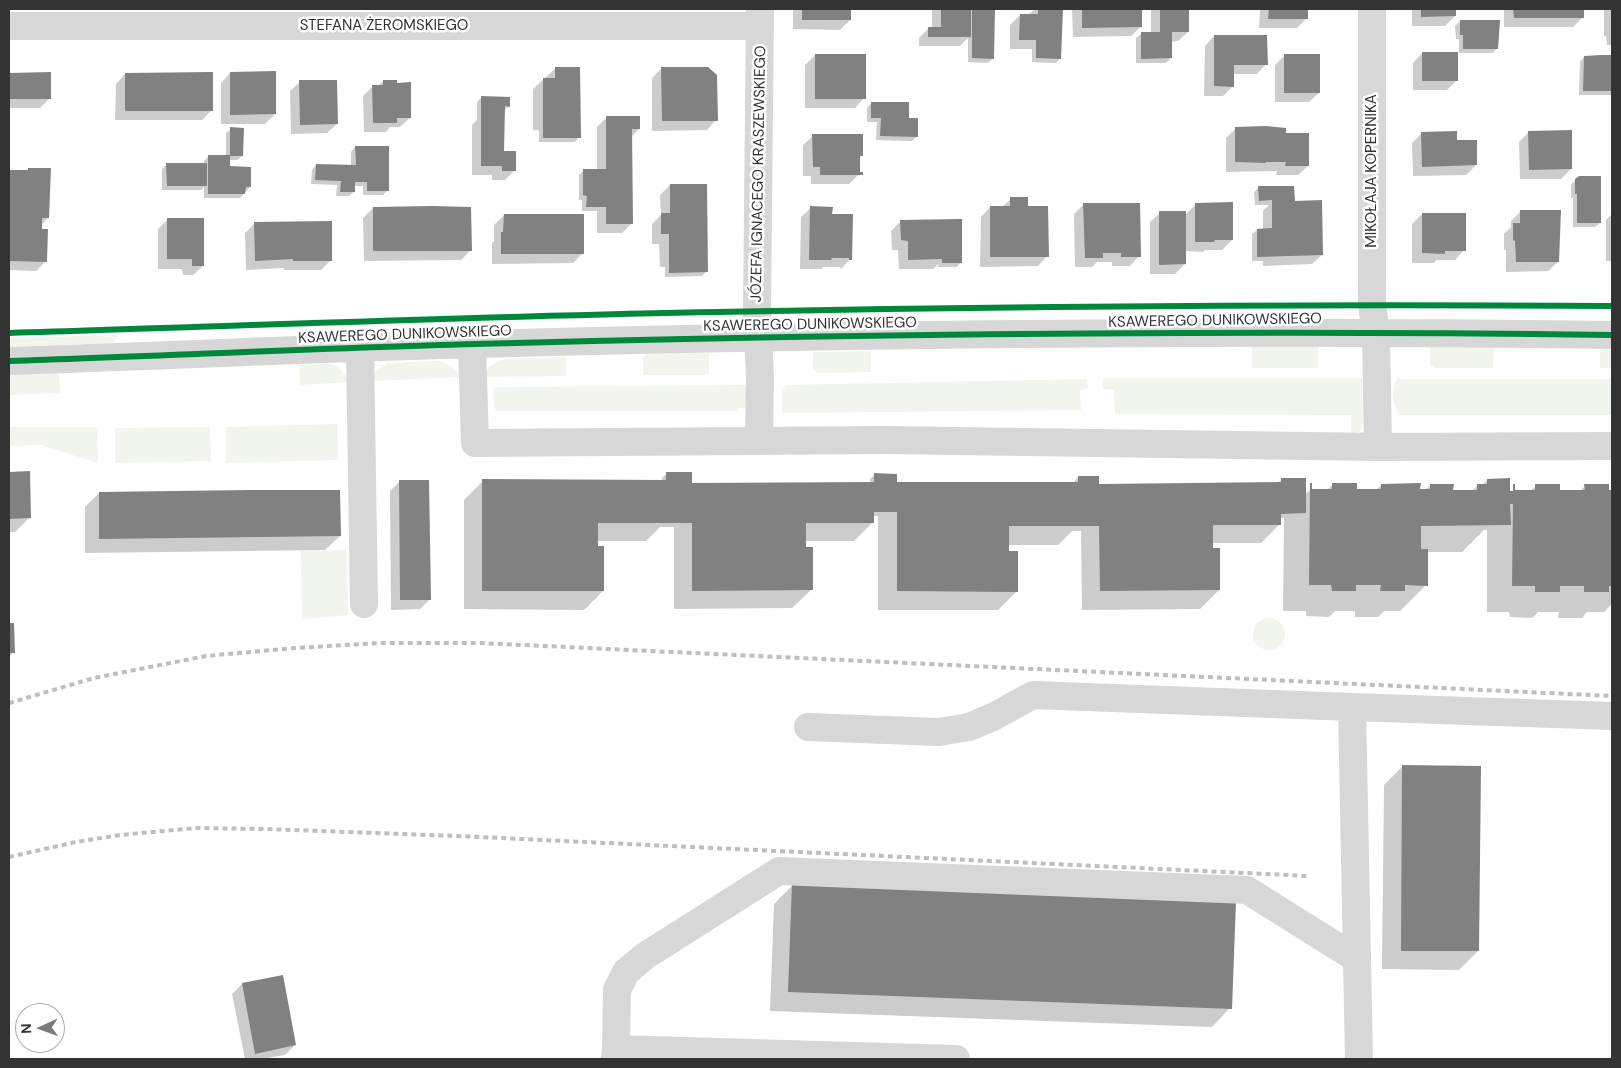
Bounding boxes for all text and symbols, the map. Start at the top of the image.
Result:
street label: STEFANA ŻEROMSKIEGO [300,17,468,35]
street label: JÓZEFA IGNACEGO KRASZEWSKIEGO [748,45,770,303]
street label: MIKOŁAJA KOPERNIKA [1363,94,1381,248]
street label: KSAWEREGO DUNIKOWSKIEGO [1108,310,1322,332]
street label: KSAWEREGO DUNIKOWSKIEGO [703,314,917,336]
street label: KSAWEREGO DUNIKOWSKIEGO [298,322,512,348]
north arrow [15,1003,65,1053]
text: N [17,1023,35,1034]

